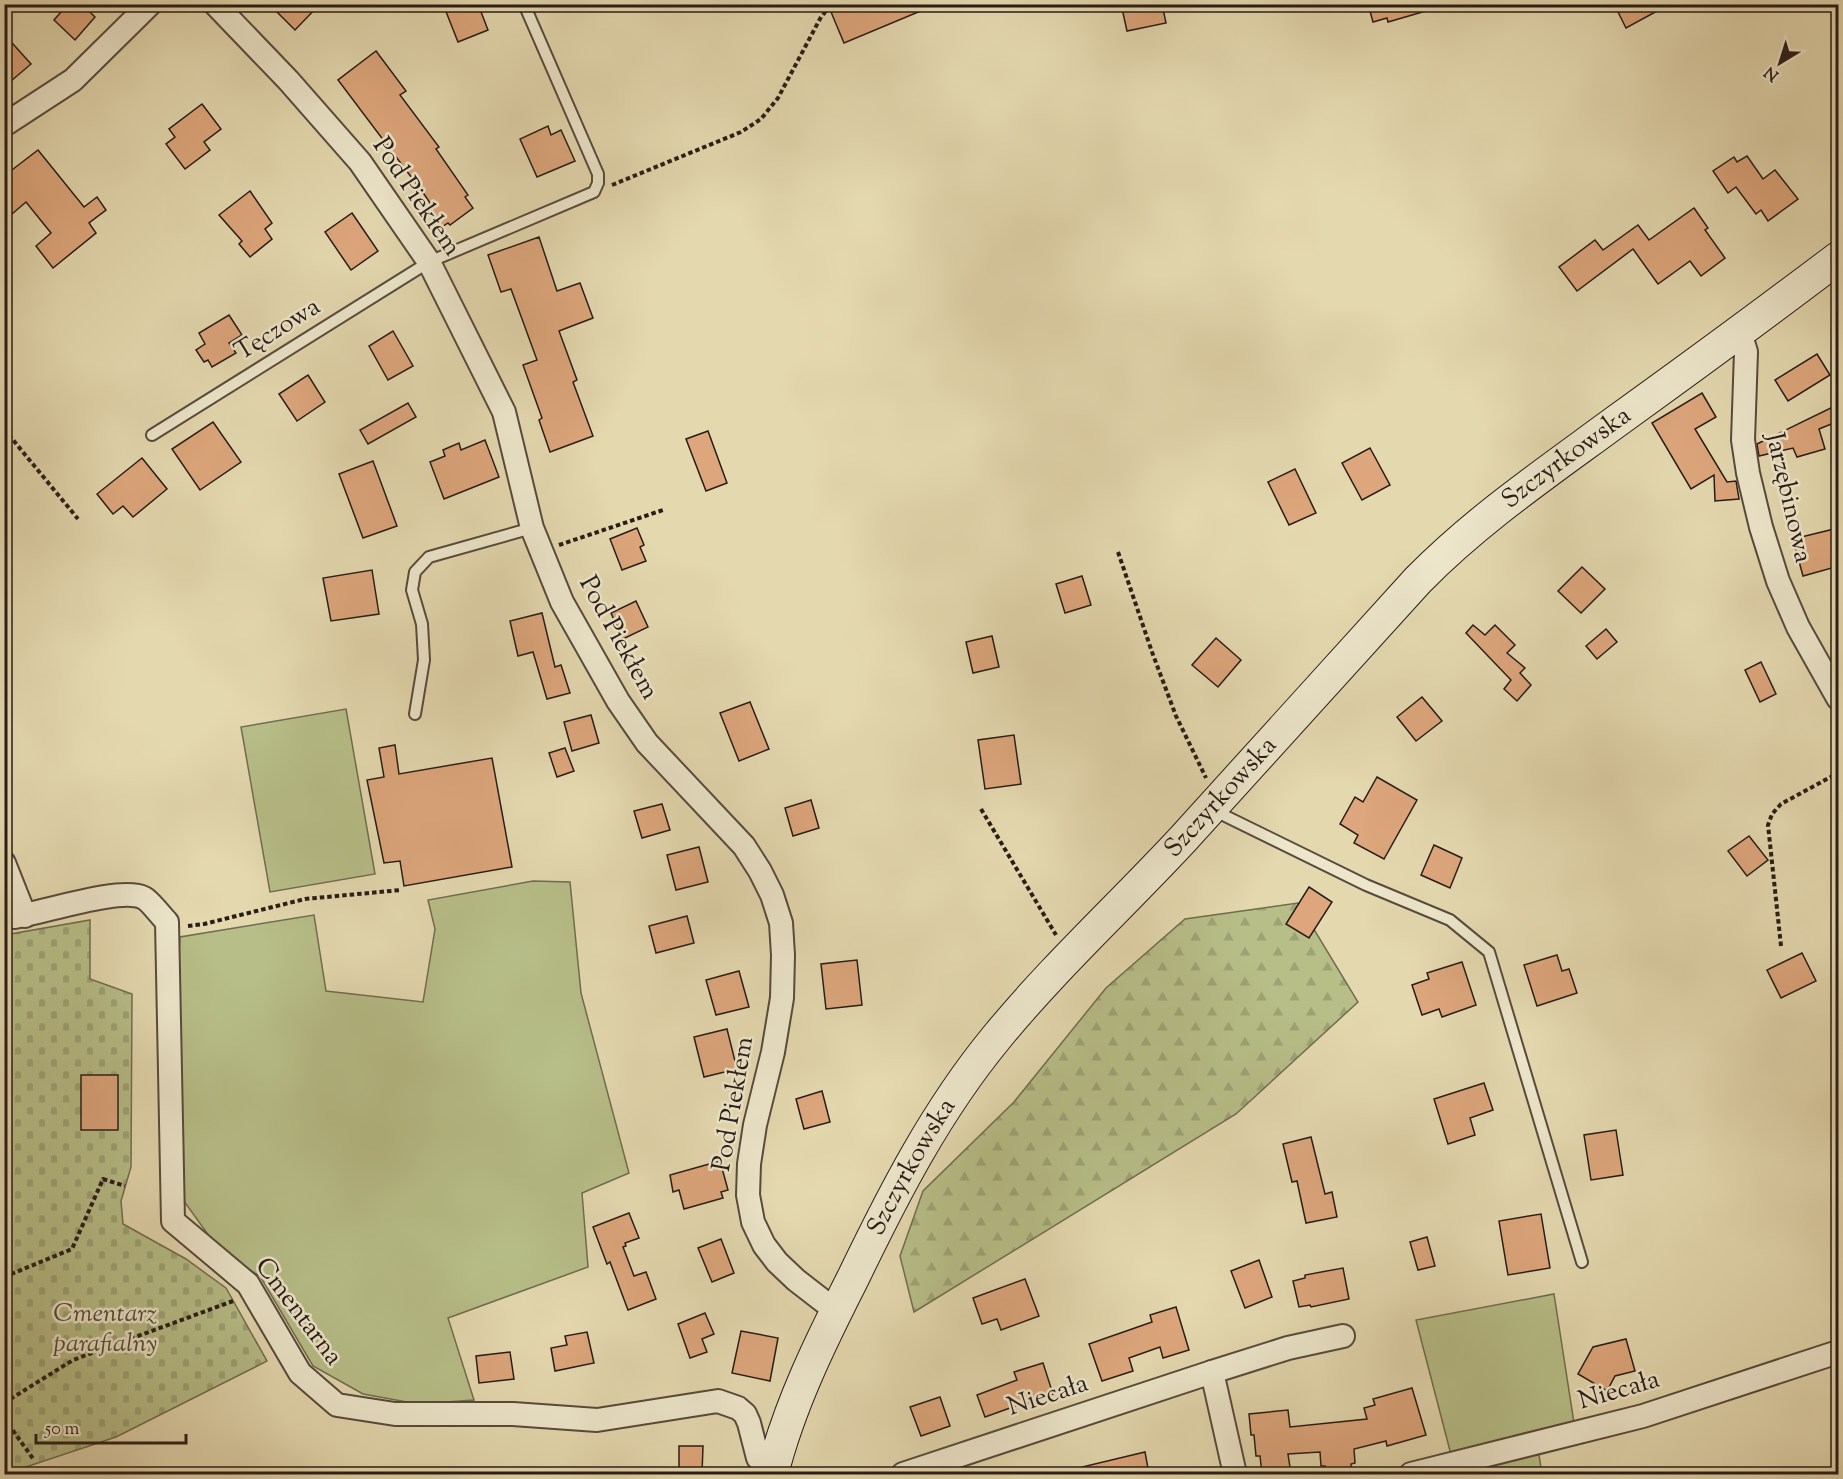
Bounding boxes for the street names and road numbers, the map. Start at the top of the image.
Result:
street label: Pod Piekłem [363,130,469,264]
street label: Tęczowa [228,289,328,371]
street label: Szczyrkowska [1494,398,1639,518]
street label: Jarzębinowa [1755,427,1821,567]
street label: Pod Piekłem [569,569,667,707]
street label: Szczyrkowska [1156,728,1286,866]
street label: Pod Piekłem [704,1034,764,1174]
street label: Szczyrkowska [858,1091,965,1242]
street label: Cmentarna [245,1250,351,1374]
street label: Niecała [1574,1362,1664,1420]
street label: Niecała [1003,1366,1093,1426]

